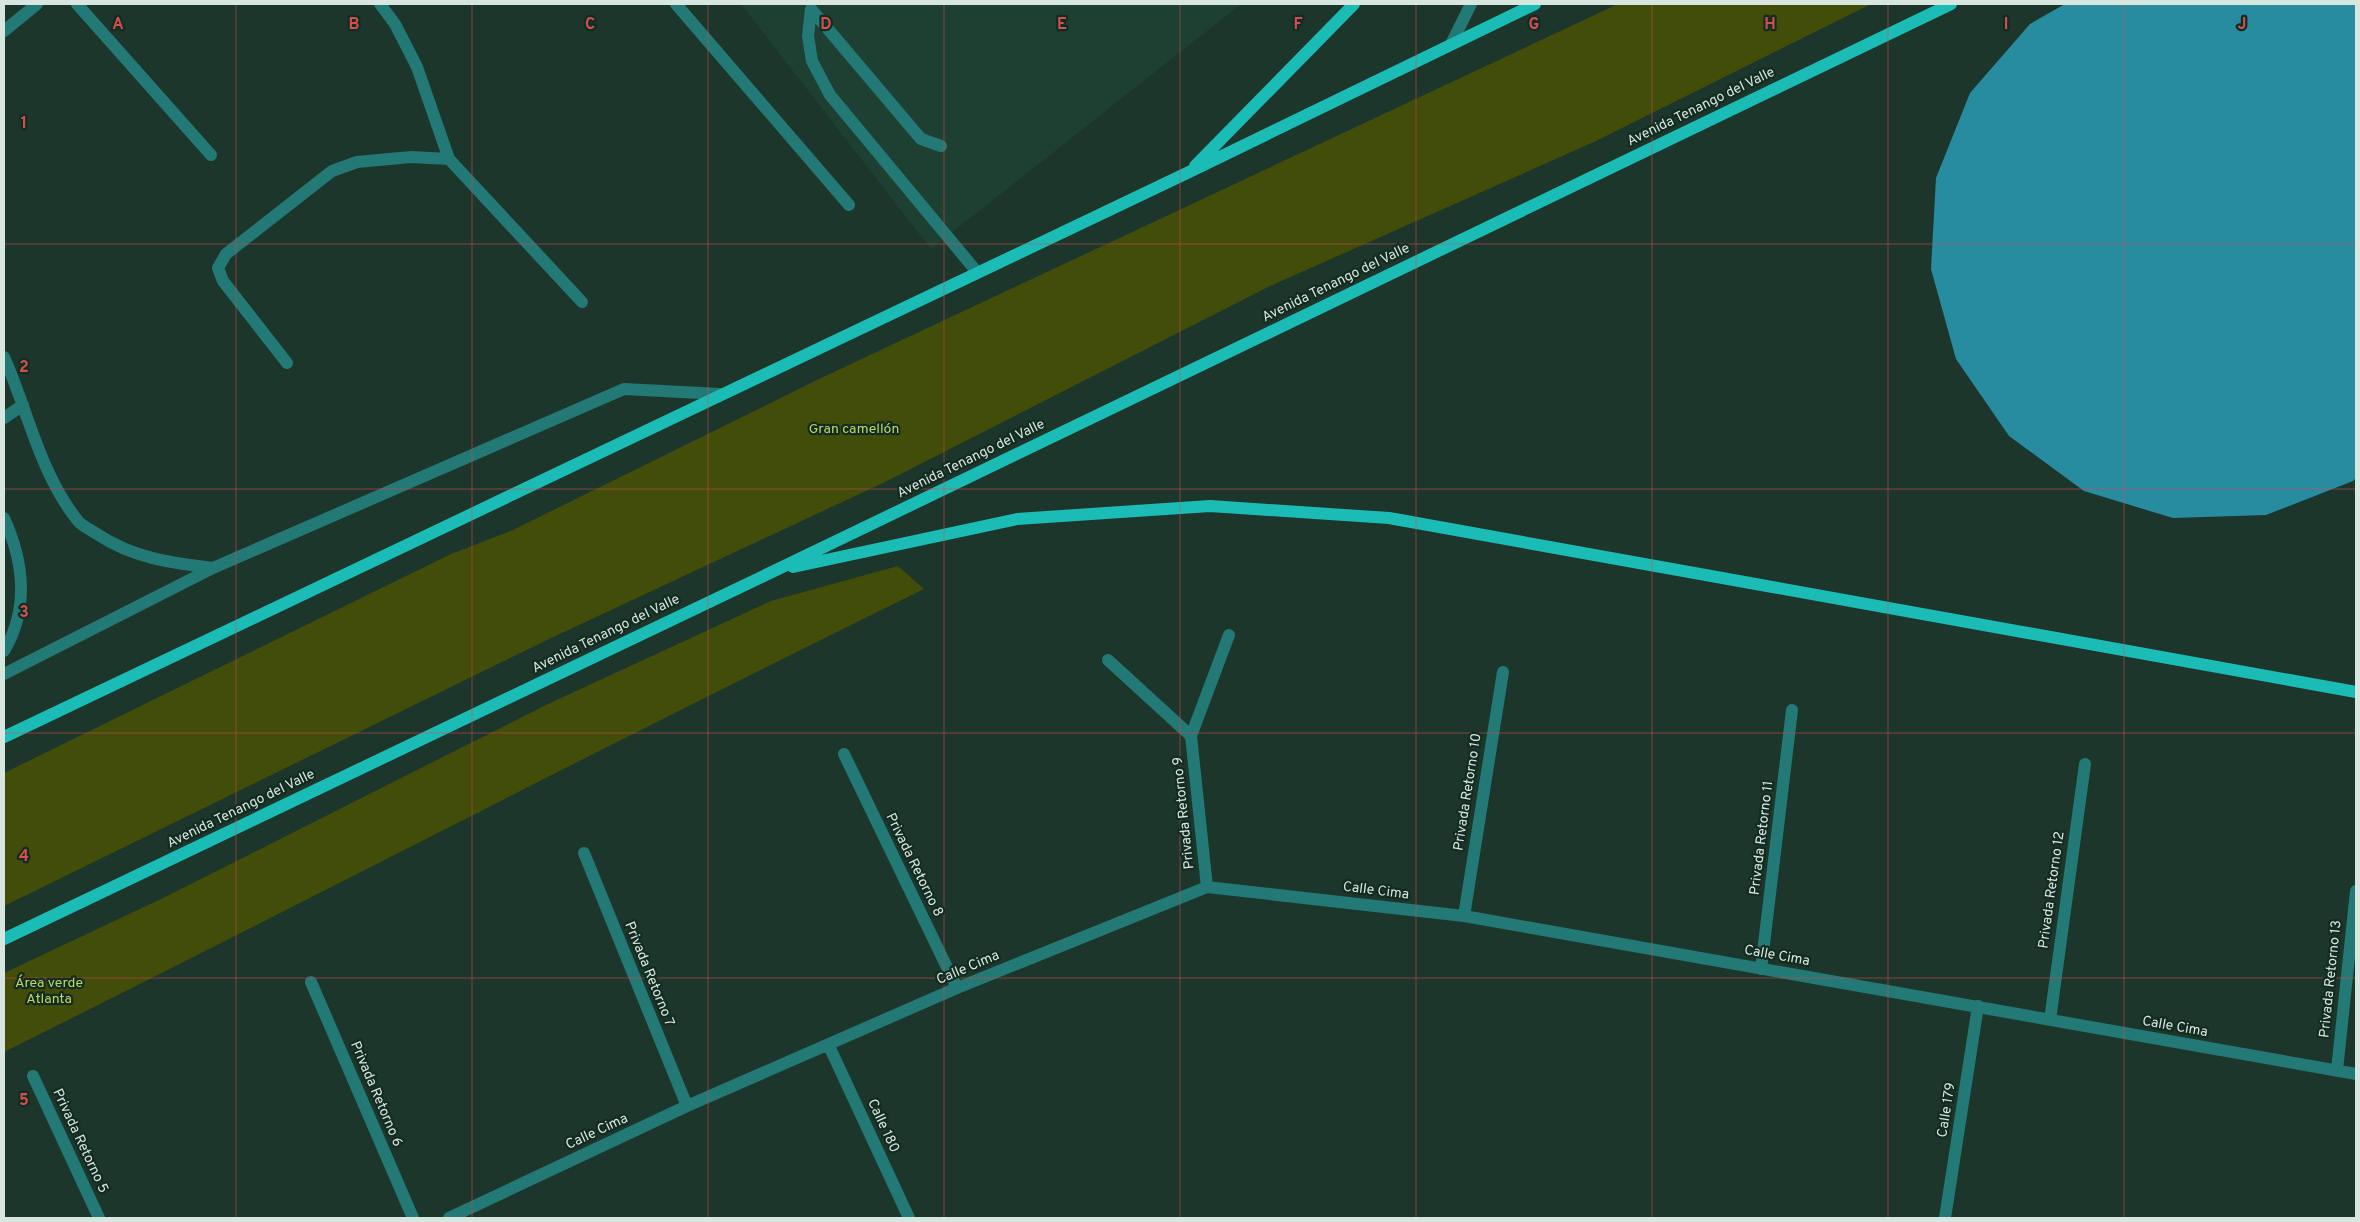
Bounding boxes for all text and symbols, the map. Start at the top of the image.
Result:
text: A [112,15,124,35]
text: B [348,15,360,35]
text: C [585,15,595,35]
text: D [820,15,832,35]
text: E [1057,15,1067,35]
text: F [1293,15,1303,35]
text: G [1529,15,1539,35]
text: H [1764,15,1776,35]
text: I [2004,15,2008,35]
text: J [2238,15,2246,35]
street label: Avenida Tenango del Valle [1624,64,1778,150]
text: 1 [21,114,27,134]
street label: Avenida Tenango del Valle [1259,240,1413,326]
text: 2 [19,358,29,378]
street label: Avenida Tenango del Valle [894,416,1048,502]
park label: Gran camellón [809,421,899,438]
street label: Avenida Tenango del Valle [529,591,683,677]
text: 3 [19,603,29,623]
street label: Privada Retorno 10 [1450,732,1486,852]
street label: Privada Retorno 9 [1170,756,1198,870]
street label: Avenida Tenango del Valle [164,766,318,852]
street label: Privada Retorno 11 [1747,780,1777,896]
street label: Privada Retorno 8 [882,810,946,920]
street label: Privada Retorno 12 [2035,830,2069,950]
text: 4 [19,847,29,867]
street label: Calle Cima [1342,879,1410,903]
street label: Privada Retorno 7 [620,919,678,1029]
street label: Privada Retorno 13 [2316,919,2346,1039]
street label: Calle Cima [1743,942,1811,970]
street label: Calle Cima [934,947,1002,989]
park label: Área verde Atlanta [15,974,83,1008]
street label: Calle Cima [2141,1013,2209,1041]
street label: Privada Retorno 6 [346,1039,406,1149]
street label: Calle 179 [1934,1081,1960,1139]
street label: Privada Retorno 5 [48,1086,112,1196]
text: 5 [19,1091,29,1111]
street label: Calle 180 [863,1096,903,1156]
street label: Calle Cima [563,1110,631,1154]

